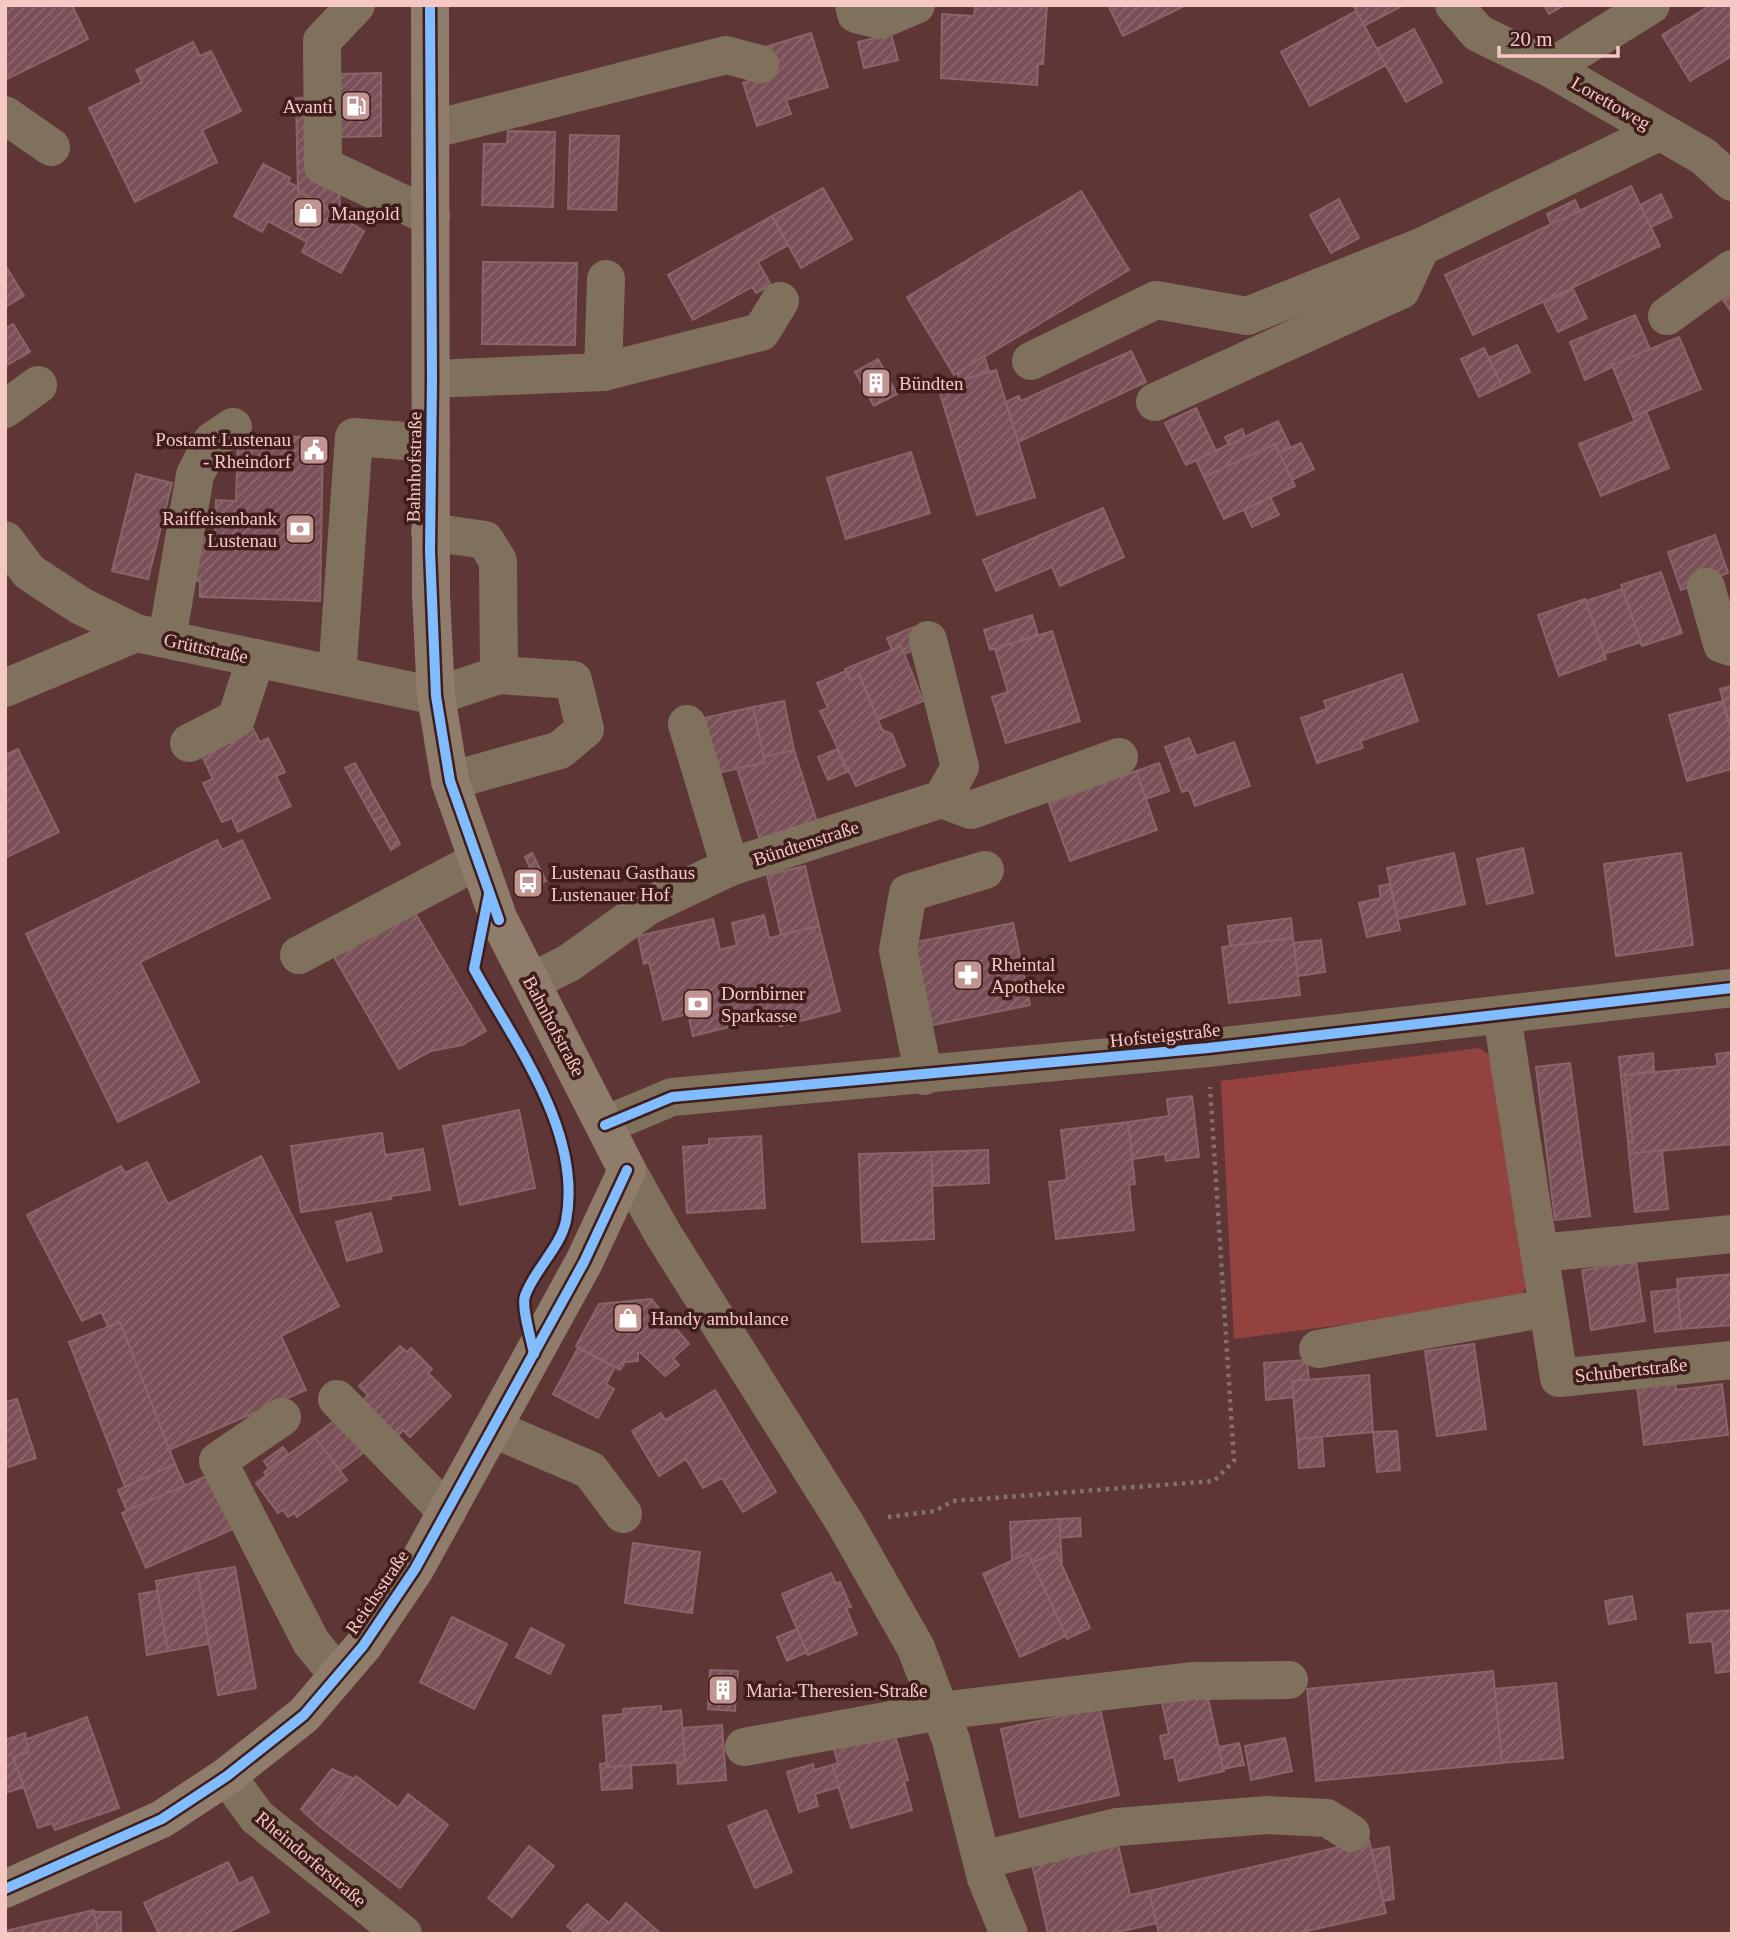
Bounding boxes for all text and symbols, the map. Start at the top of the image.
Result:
scale bar [1499,14,1618,58]
text: 20 m [1510,27,1553,51]
street label: Lorettoweg [1568,72,1655,134]
fuel station icon: Avanti [339,89,373,123]
place label: Avanti [283,96,333,117]
shop icon: Mangold [291,196,325,230]
place label: Mangold [331,203,400,224]
building icon: Bündten [859,366,893,400]
place label: Bündten [899,373,964,394]
street label: Bahnhofstraße [403,411,425,523]
place label: Postamt Lustenau - Rheindorf [155,429,292,472]
public building icon: Postamt Lustenau - Rheindorf [297,433,331,467]
place label: Raiffeisenbank Lustenau [162,508,277,551]
bank icon: Raiffeisenbank Lustenau [283,512,317,546]
street label: Grüttstraße [162,629,250,667]
street label: Bündtenstraße [751,816,861,870]
place label: Lustenau Gasthaus Lustenauer Hof [551,862,695,905]
bus stop icon: Lustenau Gasthaus Lustenauer Hof [511,866,545,900]
place label: Rheintal Apotheke [991,954,1065,997]
pharmacy icon: Rheintal Apotheke [951,958,985,992]
street label: Bahnhofstraße [519,972,589,1080]
place label: Dornbirner Sparkasse [721,983,806,1026]
bank icon: Dornbirner Sparkasse [681,987,715,1021]
street label: Hofsteigstraße [1109,1019,1221,1051]
shop icon: Handy ambulance [611,1301,645,1335]
place label: Handy ambulance [651,1308,789,1329]
street label: Schubertstraße [1574,1354,1688,1386]
street label: Reichsstraße [341,1546,413,1638]
building icon: Maria-Theresien-Straße [706,1673,740,1707]
place label: Maria-Theresien-Straße [746,1680,927,1701]
street label: Rheindorferstraße [252,1807,370,1911]

